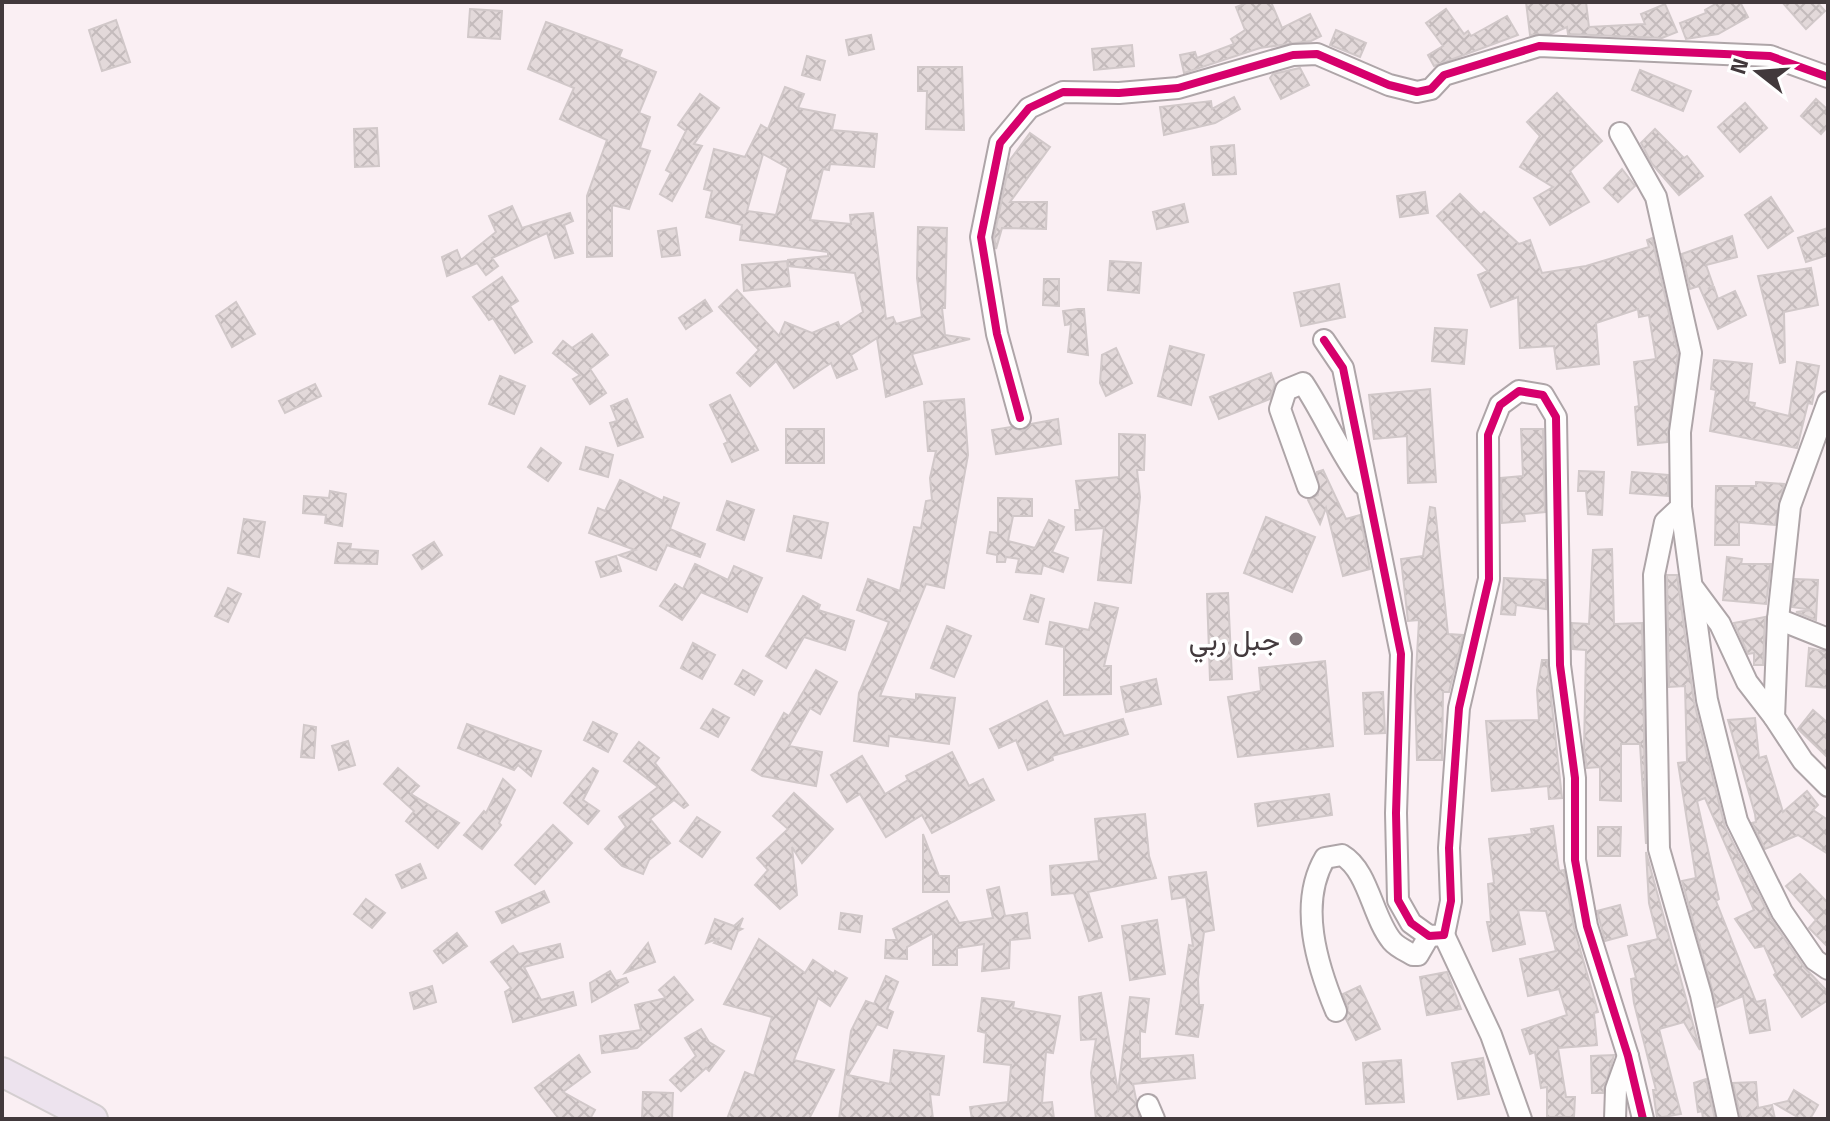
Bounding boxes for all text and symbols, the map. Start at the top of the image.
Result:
north arrow [1718,32,1798,112]
text: N [1720,54,1757,78]
place label: جبل ربي [1189,618,1280,663]
marker: جبل ربي [1287,630,1305,648]

